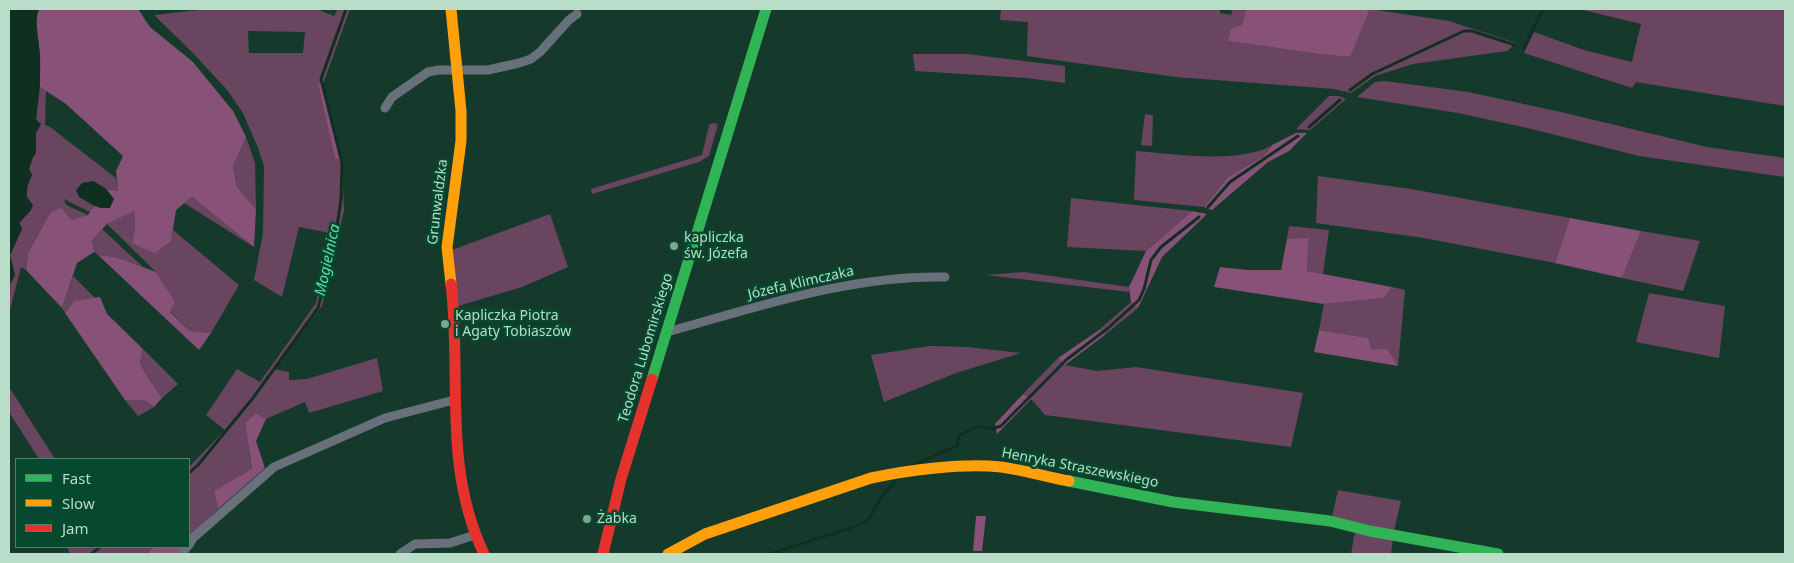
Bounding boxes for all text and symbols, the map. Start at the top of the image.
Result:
street label: Grunwaldzka [424,158,452,246]
water label: Mogielnica [312,223,344,297]
place label: kapliczka św. Józefa [684,230,748,262]
marker: kapliczka św. Józefa [668,240,680,252]
street label: Józefa Klimczaka [746,263,856,303]
street label: Teodora Lubomirskiego [615,271,677,425]
place label: Kapliczka Piotra i Agaty Tobiaszów [455,308,571,341]
marker: Kapliczka Piotra i Agaty Tobiaszów [439,318,451,330]
street label: Henryka Straszewskiego [1000,445,1160,491]
legend [15,458,190,548]
text: Fast [62,468,91,488]
text: Slow [62,493,95,513]
place label: Żabka [597,511,637,527]
marker: Żabka [581,513,593,525]
text: Jam [62,518,89,538]

